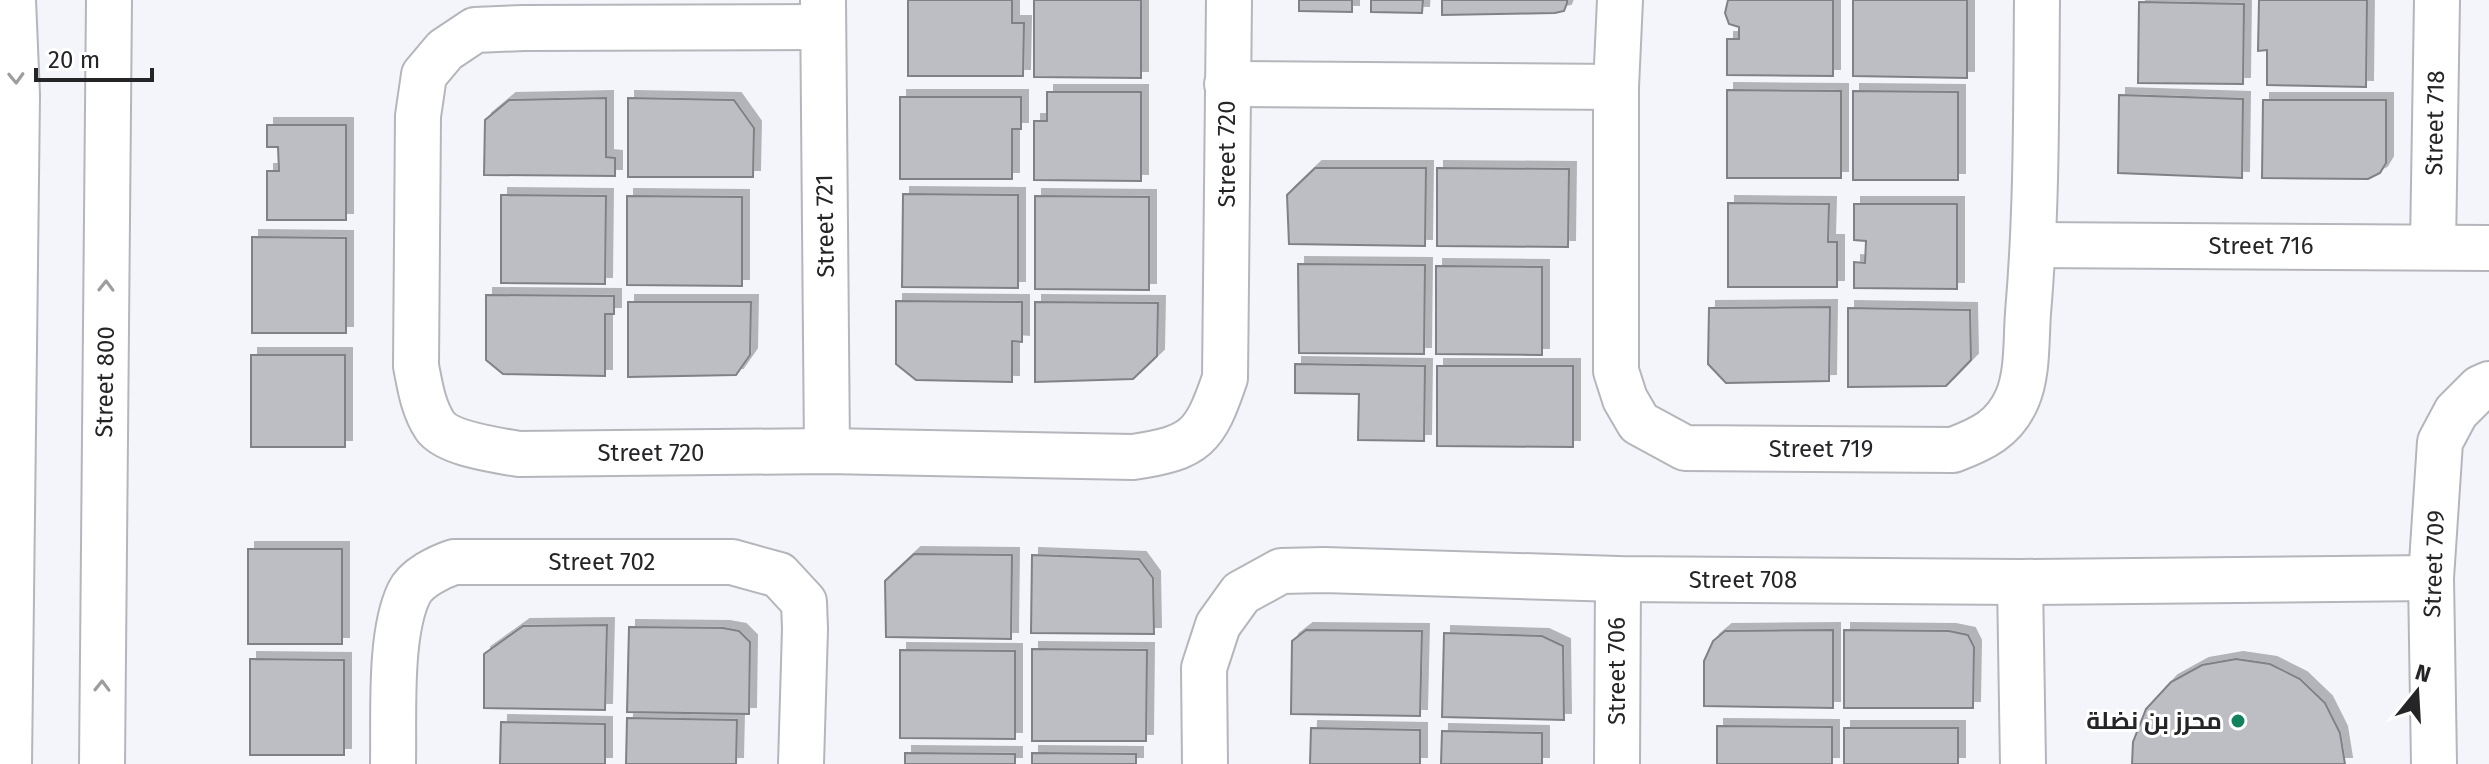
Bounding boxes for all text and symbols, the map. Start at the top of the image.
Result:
scale bar [36,32,152,82]
text: 20 m [48,46,100,74]
street label: Street 718 [2420,70,2450,176]
one-way arrow [8,72,25,85]
street label: Street 720 [1213,100,1241,208]
street label: Street 721 [810,174,840,278]
street label: Street 716 [2209,232,2313,260]
one-way arrow [97,279,115,292]
street label: Street 800 [90,326,120,438]
street label: Street 719 [1769,435,1873,463]
street label: Street 720 [597,439,705,467]
street label: Street 709 [2418,510,2450,618]
street label: Street 702 [549,548,655,576]
street label: Street 708 [1689,566,1797,594]
street label: Street 706 [1603,617,1631,725]
north arrow [2377,652,2457,732]
text: N [2412,658,2434,689]
one-way arrow [93,679,111,692]
place label: محرز بن نضلة [2086,707,2222,735]
marker: محرز بن نضلة [2229,712,2247,730]

